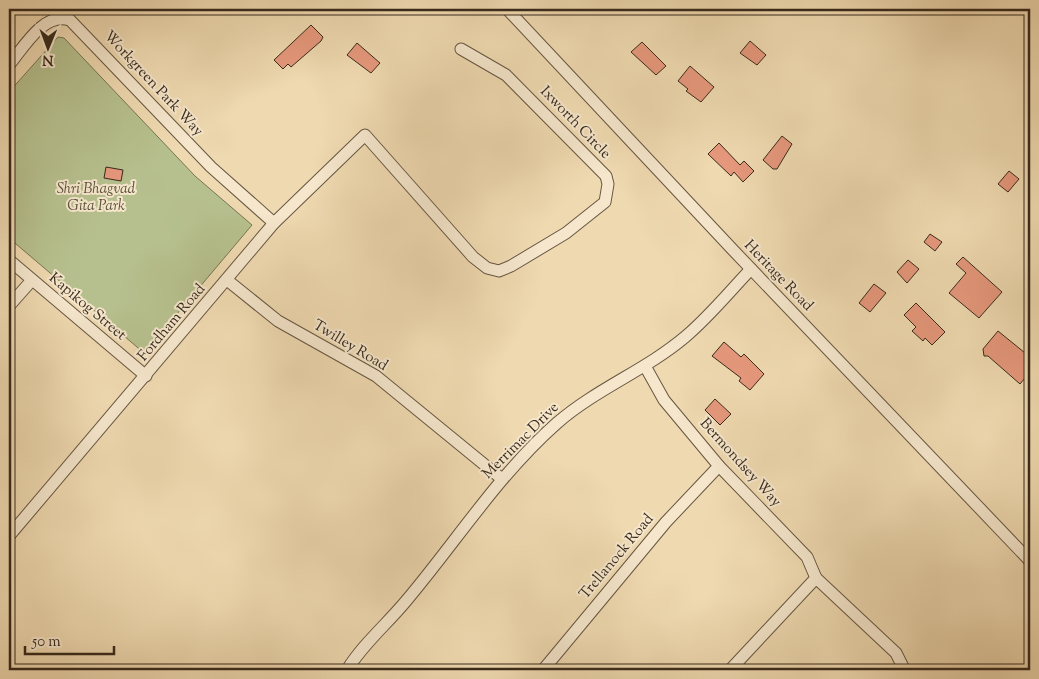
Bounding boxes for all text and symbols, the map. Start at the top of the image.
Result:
north arrow [22,22,72,72]
street label: Workgreen Park Way [98,27,208,142]
text: N [42,49,54,69]
street label: Ixworth Circle [535,82,615,164]
park label: Shri Bhagvad Gita Park [57,179,136,217]
street label: Heritage Road [739,236,818,317]
street label: Kapikog Street [44,268,130,346]
street label: Fordham Road [133,279,211,366]
street label: Twilley Road [309,315,392,377]
street label: Merrimac Drive [478,398,564,484]
street label: Bermondsey Way [694,414,786,512]
street label: Trellanock Road [575,509,659,604]
scale bar [25,624,114,656]
text: 50 m [31,632,61,653]

